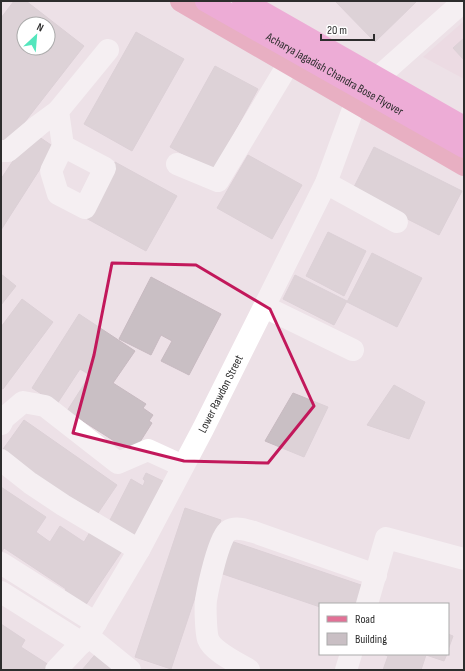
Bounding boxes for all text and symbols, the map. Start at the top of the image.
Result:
north arrow [16,16,56,56]
scale bar [321,16,374,42]
text: N [35,20,46,35]
text: 20 m [327,23,347,38]
street label: Acharya Jagadish Chandra Bose Flyover [262,29,406,119]
street label: Lower Rawdon Street [195,352,247,436]
legend [319,603,449,655]
text: Road [355,612,375,627]
text: Building [355,632,387,647]

